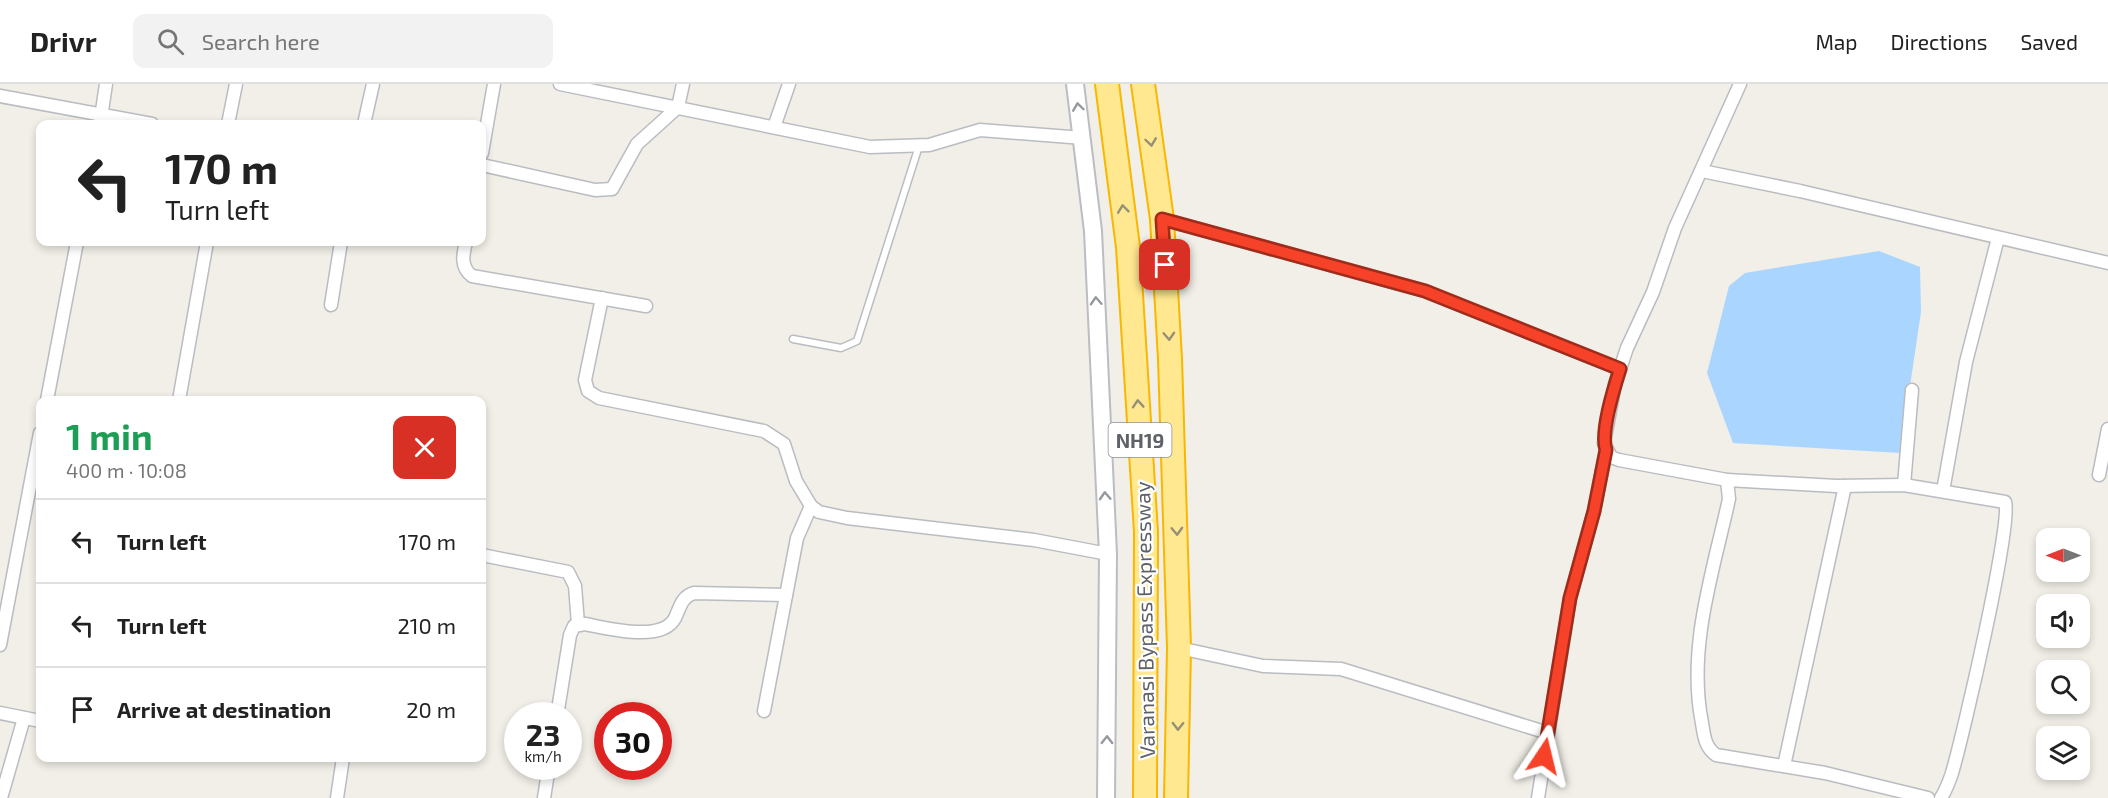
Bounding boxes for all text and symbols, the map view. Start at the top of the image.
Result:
search box [133,14,553,68]
text: Drivr [30,24,97,58]
icon: search [154,25,187,58]
text: Search here [202,28,320,54]
text: Map [1815,29,1858,54]
text: Directions [1891,29,1987,54]
text: Saved [2020,29,2078,54]
one-way arrow [1073,102,1085,111]
one-way arrow [1145,137,1157,147]
text: 170 m [165,142,278,192]
icon: left [66,144,144,222]
text: Turn left [165,193,269,225]
one-way arrow [1117,205,1130,214]
pin [1139,239,1190,290]
icon: arrive [1148,248,1181,281]
one-way arrow [1090,296,1103,305]
one-way arrow [1162,332,1175,341]
one-way arrow [1132,399,1145,408]
text: 1 min [66,414,153,457]
button: close [393,416,456,479]
road number: NH19 [1108,423,1172,457]
text: 400 m · 10:08 [66,458,187,482]
street label: Varanasi Bypass Expressway [1129,481,1159,759]
one-way arrow [1099,491,1112,500]
icon: left [66,525,99,558]
one-way arrow [1171,526,1183,535]
text: Turn left [117,528,206,554]
text: 170 m [399,528,456,554]
north arrow [2036,528,2090,582]
map controls [2036,528,2090,780]
button: sound [2036,594,2090,648]
icon: left [66,609,99,642]
text: Turn left [117,612,206,638]
text: 210 m [397,612,456,638]
button: search [2036,660,2090,714]
icon: arrive [66,693,99,726]
text: Arrive at destination [117,696,331,722]
text: 20 m [406,696,456,722]
speed limit sign: 30 [594,702,672,780]
text: 23 [526,716,560,752]
one-way arrow [1172,721,1184,730]
position arrow [1512,724,1576,788]
button: layers [2036,726,2090,780]
one-way arrow [1101,735,1113,744]
text: km/h [524,747,562,765]

